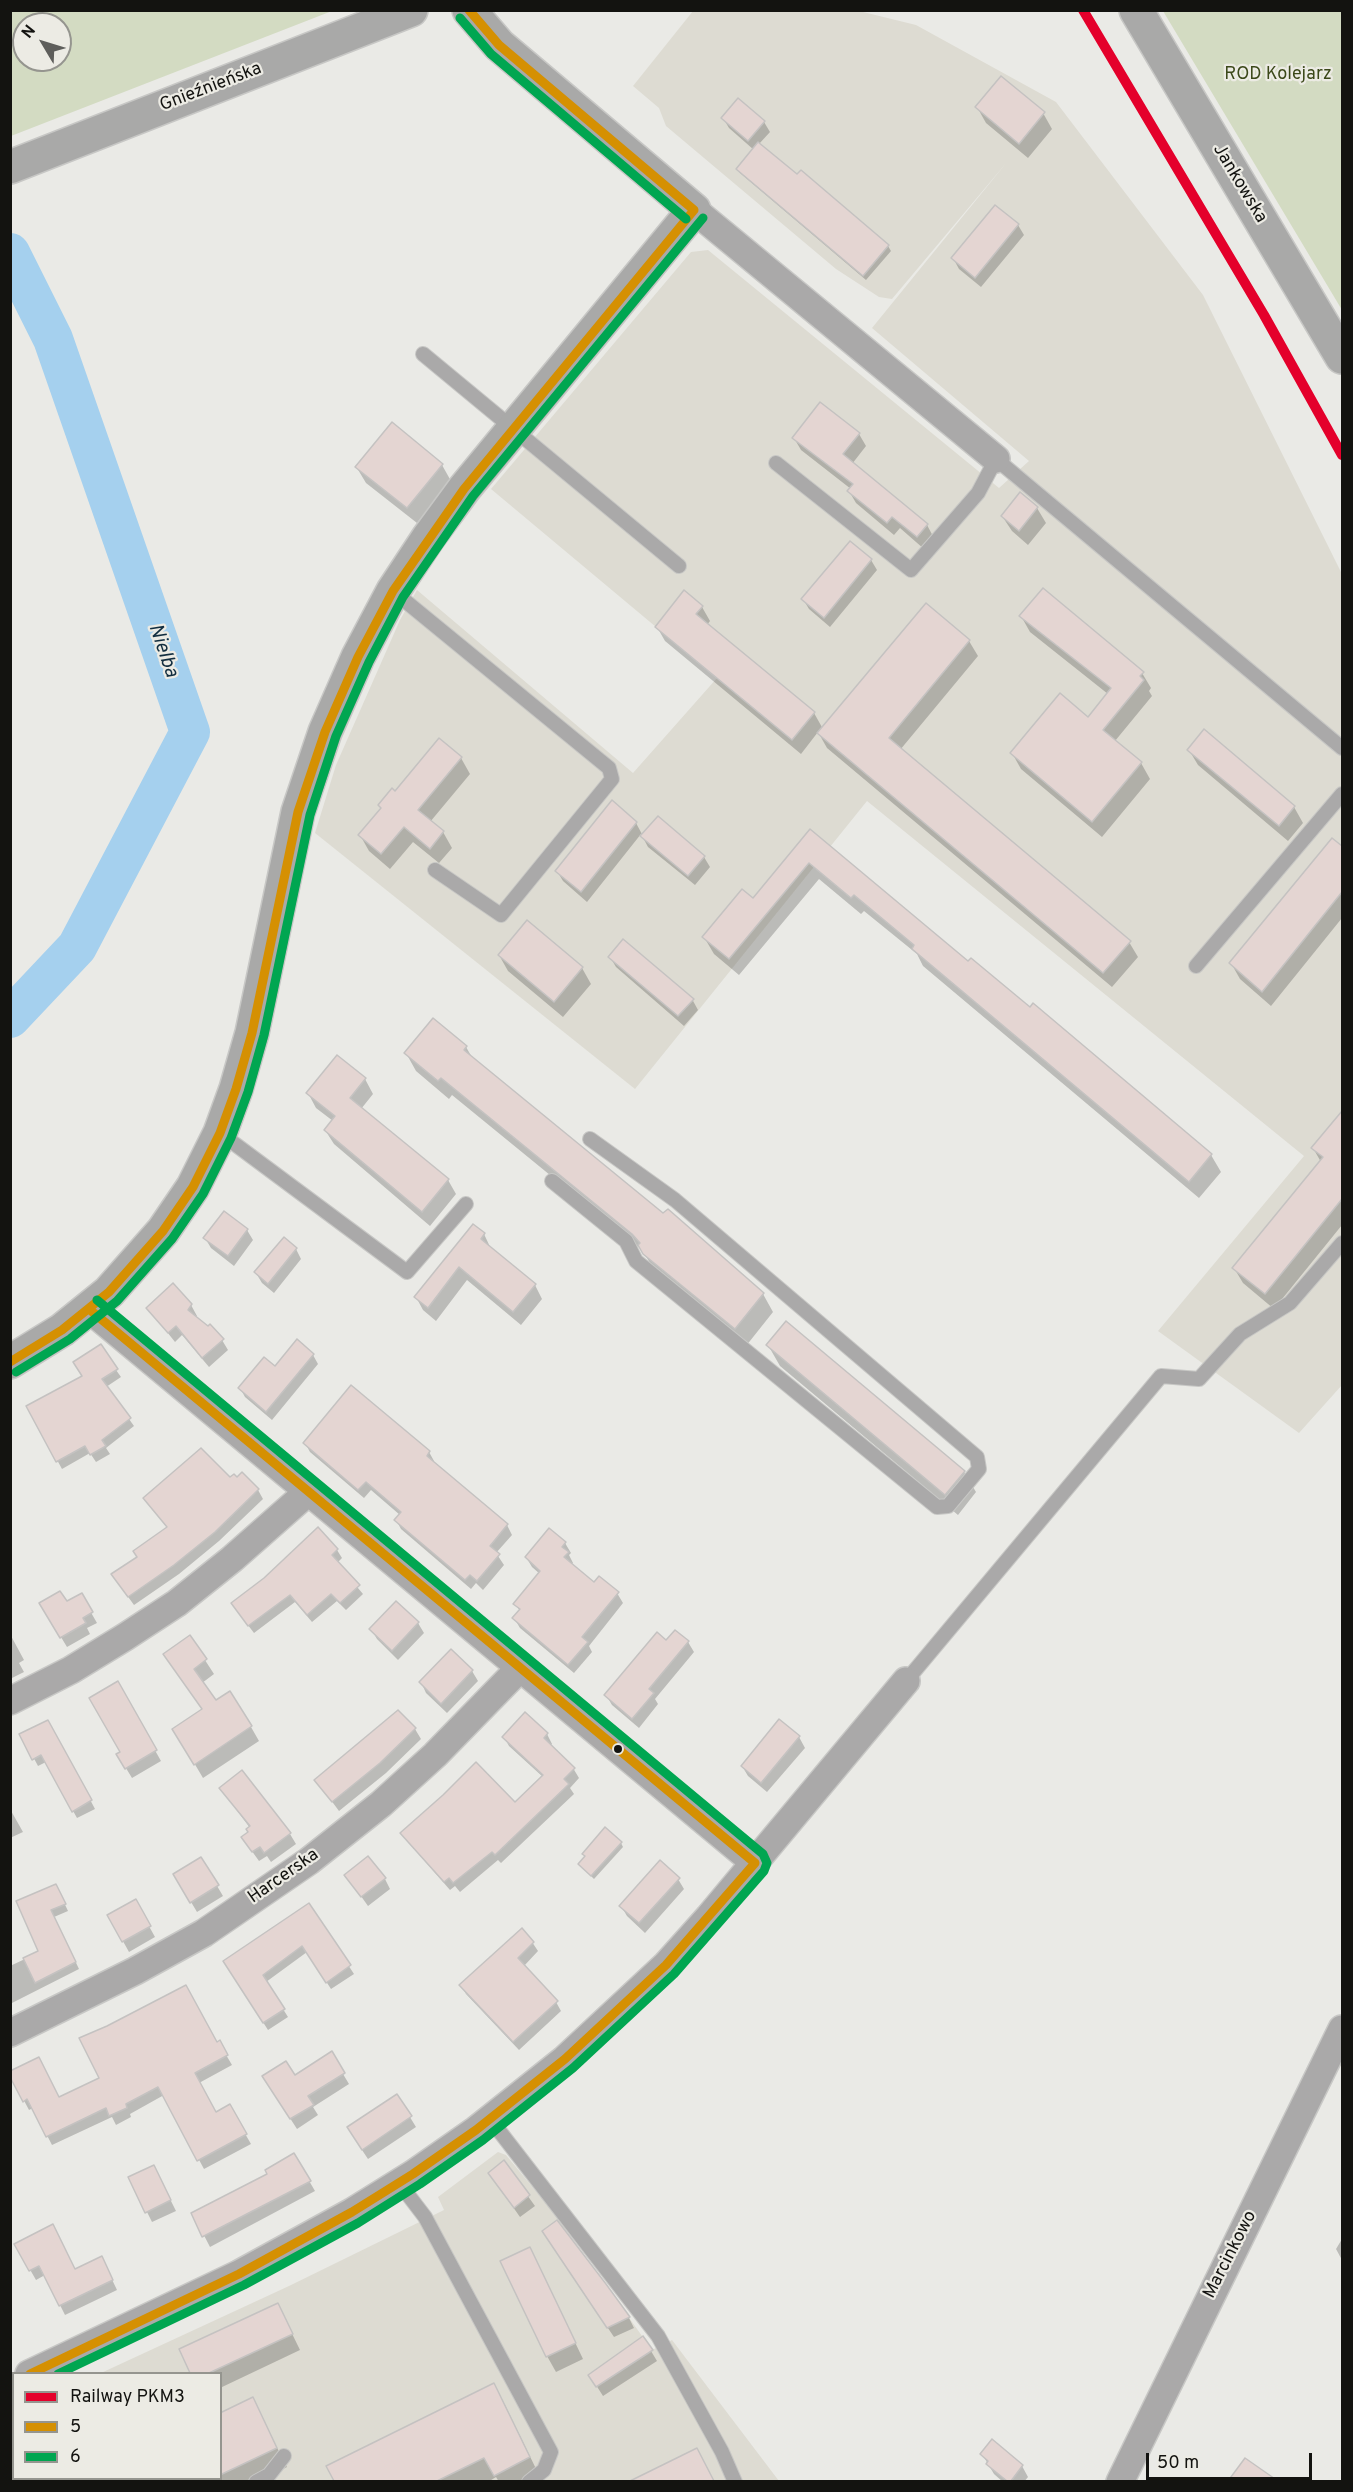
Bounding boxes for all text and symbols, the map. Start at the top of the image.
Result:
north arrow [12,12,72,72]
text: N [18,21,41,43]
street label: Gnieźnieńska [157,59,265,117]
park label: ROD Kolejarz [1224,64,1332,86]
street label: Jankowska [1207,141,1271,227]
water label: Nielba [142,621,182,681]
unlabelled marker [612,1743,624,1755]
street label: Harcerska [245,1845,323,1909]
street label: Marcinkowo [1200,2208,1262,2302]
legend [12,2372,222,2480]
text: Railway PKM3 [70,2386,185,2409]
text: 5 [70,2416,81,2439]
scale bar [1149,2441,1316,2479]
text: 6 [70,2446,81,2469]
text: 50 m [1157,2452,1199,2475]

